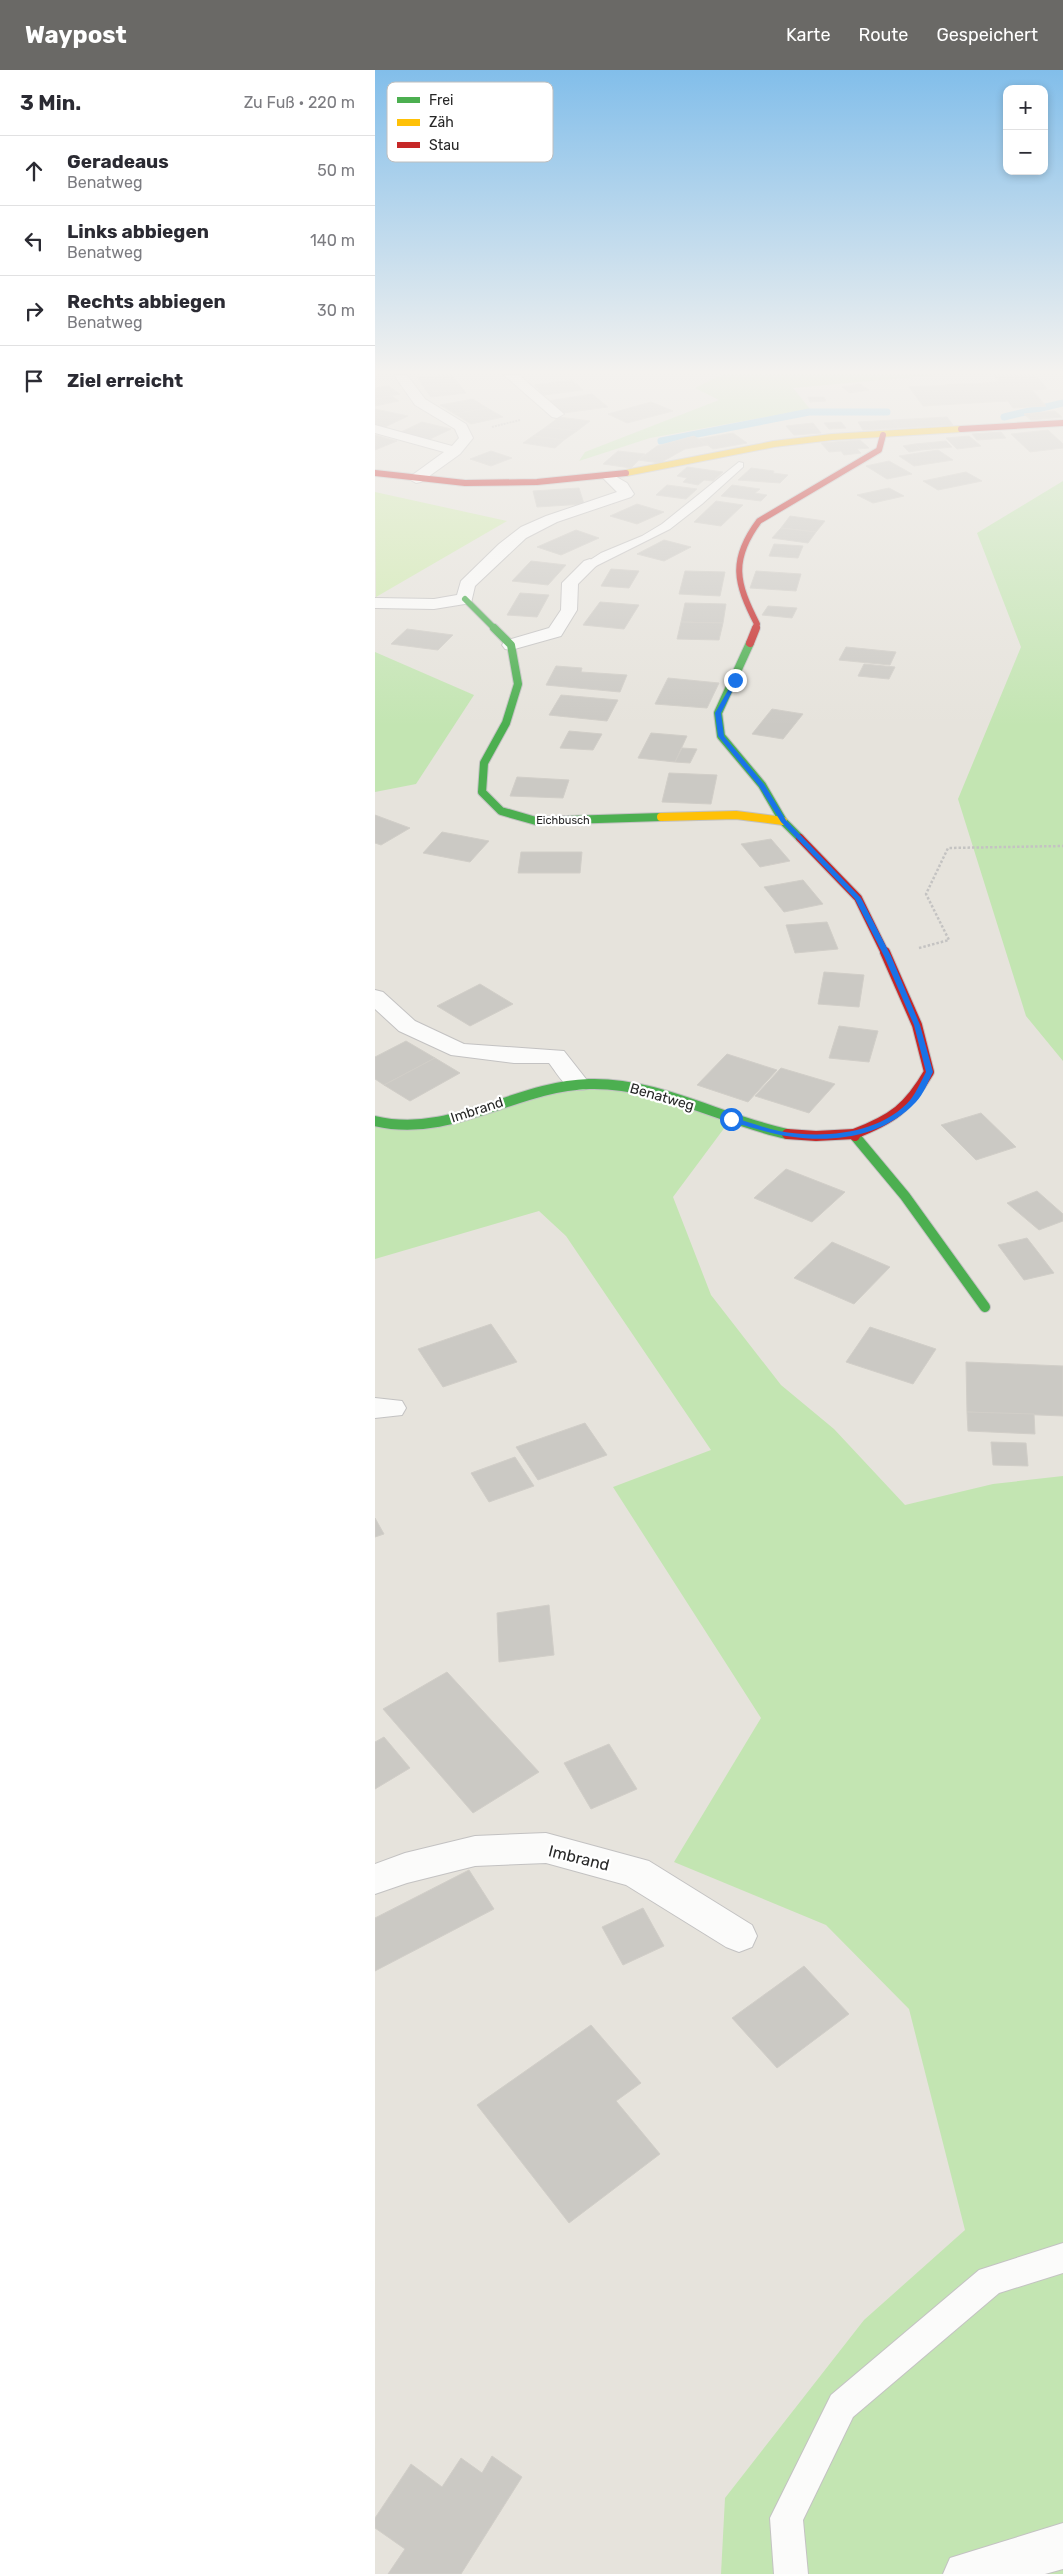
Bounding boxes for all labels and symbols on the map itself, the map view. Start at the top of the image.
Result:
legend [387,82,553,162]
text: Frei [429,92,453,109]
text: Zäh [429,114,454,131]
text: Stau [429,137,459,154]
route end [724,669,747,692]
street label: Eichbusch [536,814,590,827]
street label: Benatweg [628,1080,696,1114]
street label: Imbrand [449,1094,505,1126]
route start [720,1108,743,1131]
street label: Imbrand [547,1841,611,1875]

